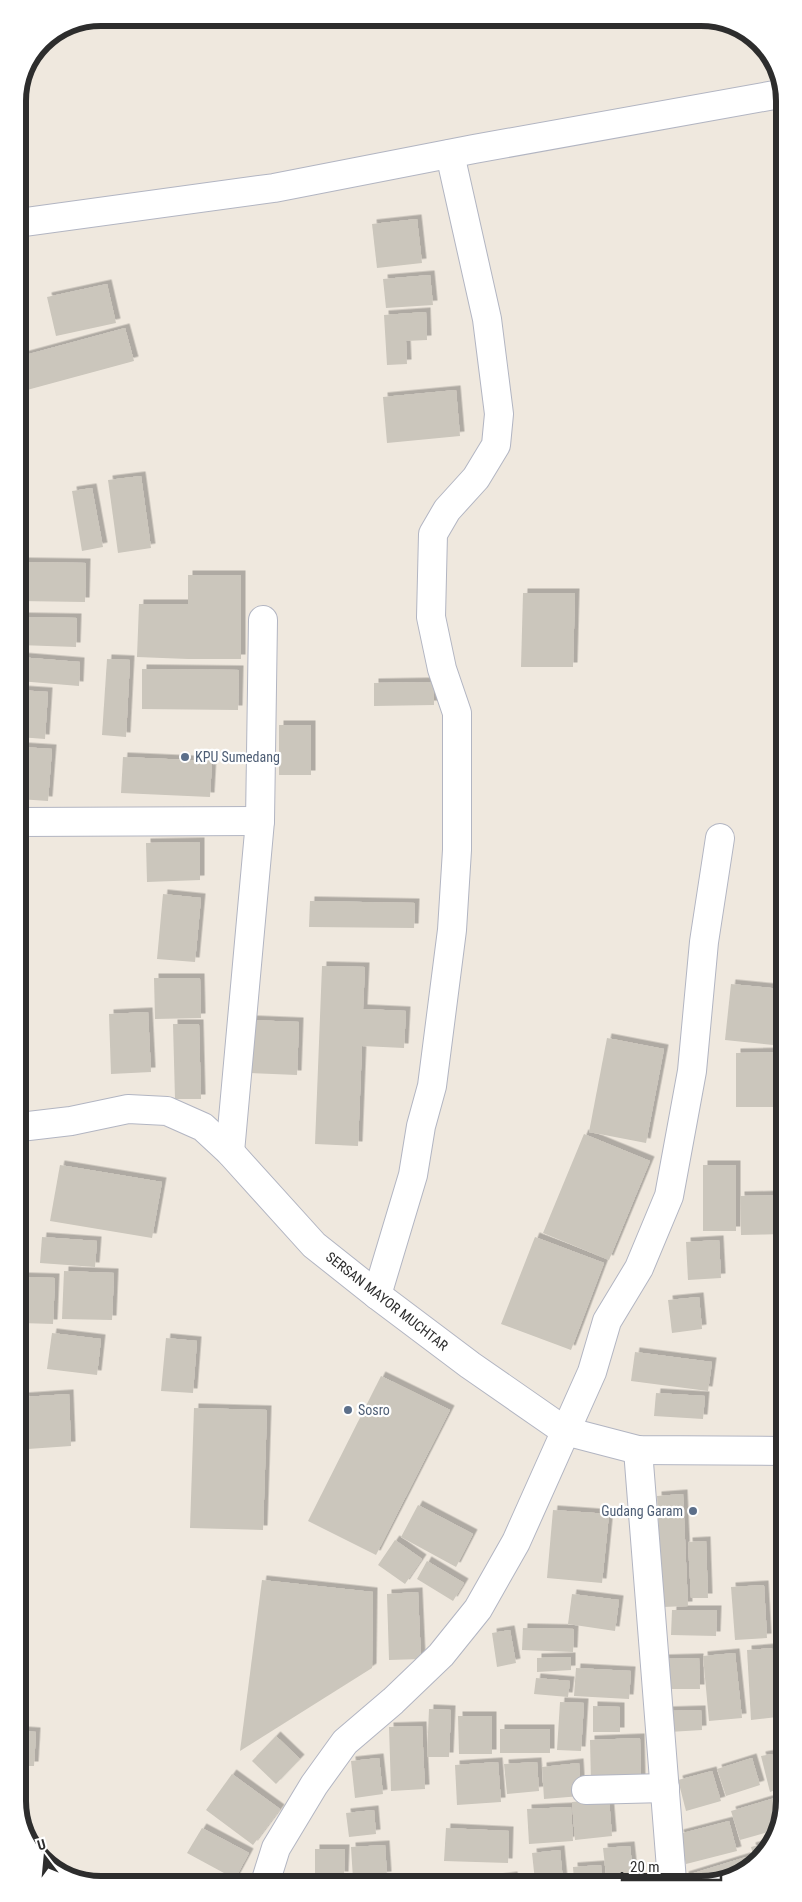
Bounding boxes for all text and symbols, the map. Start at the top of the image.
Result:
place label: KPU Sumedang [195,749,280,765]
marker: KPU Sumedang [179,751,191,763]
street label: SERSAN MAYOR MUCHTAR [323,1248,452,1354]
place label: Sosro [358,1402,390,1418]
marker: Sosro [342,1404,354,1416]
place label: Gudang Garam [601,1503,683,1519]
marker: Gudang Garam [687,1505,699,1517]
north arrow [20,1832,70,1882]
text: U [35,1836,47,1853]
scale bar [622,1850,721,1882]
text: 20 m [630,1858,660,1876]

